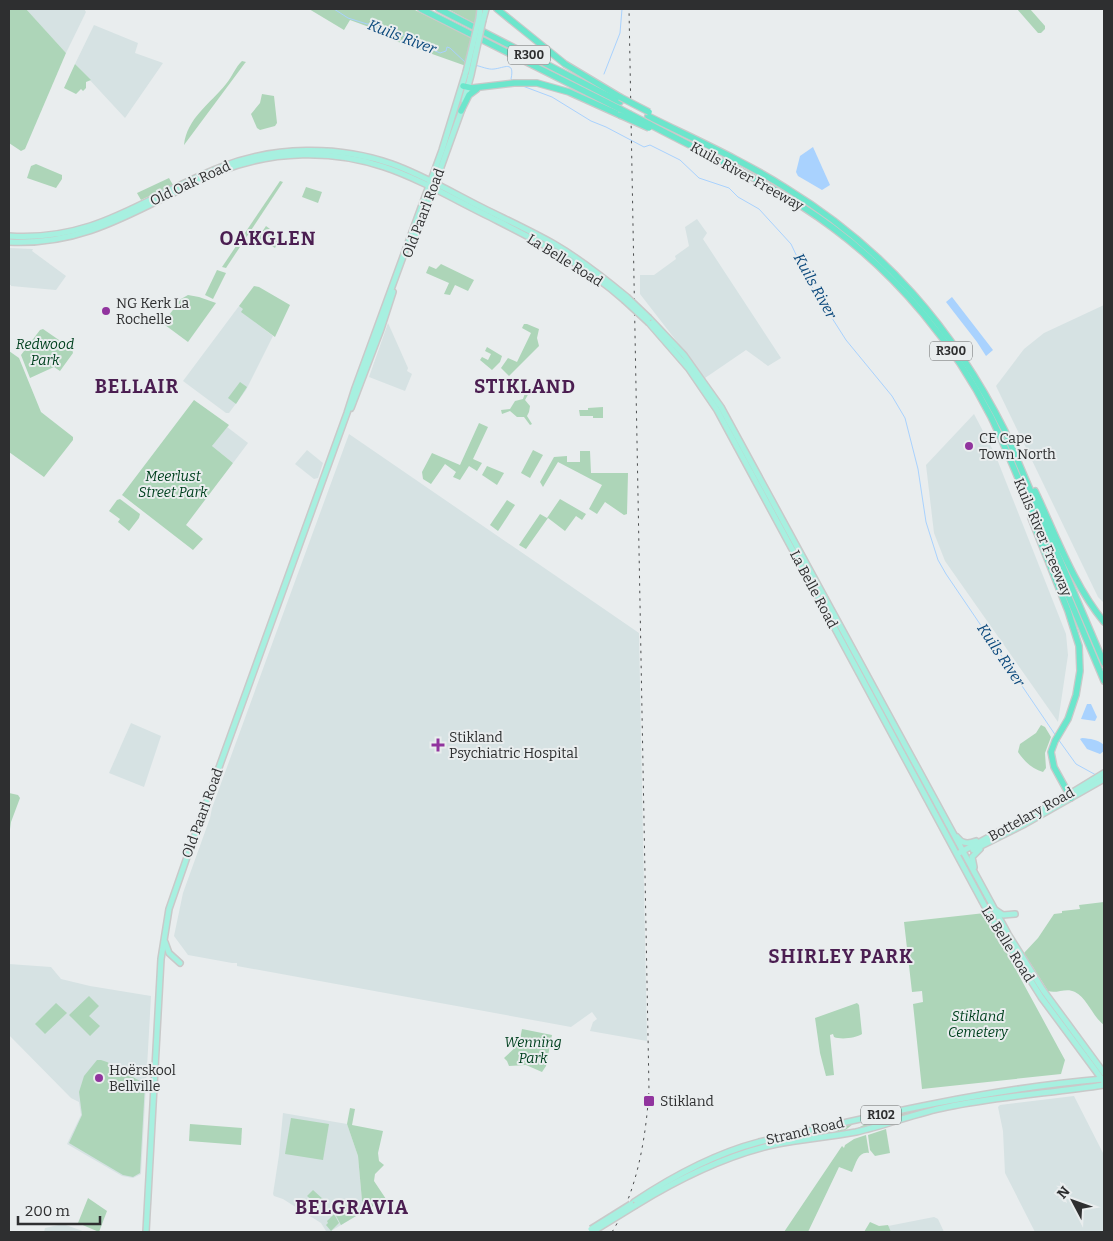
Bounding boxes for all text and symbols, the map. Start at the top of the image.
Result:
water label: Kuils River [365,16,440,59]
road number: R300 [508,46,550,64]
street label: Kuils River Freeway [687,138,807,215]
street label: Old Oak Road [147,157,233,210]
street label: Old Paarl Road [399,166,448,260]
district label: OAKGLEN [220,227,316,250]
street label: La Belle Road [524,230,606,290]
water label: Kuils River [790,250,841,322]
place label: NG Kerk La Rochelle [116,295,189,328]
marker: NG Kerk La Rochelle [100,305,112,317]
park label: Redwood Park [16,336,74,369]
road number: R300 [930,342,972,361]
district label: BELLAIR [95,375,179,398]
district label: STIKLAND [474,375,576,398]
place label: CE Cape Town North [979,430,1056,463]
marker: CE Cape Town North [963,440,975,452]
park label: Meerlust Street Park [138,468,208,501]
street label: Kuils River Freeway [1010,476,1075,599]
street label: La Belle Road [786,547,841,631]
water label: Kuils River [973,620,1029,690]
place label: Stikland Psychiatric Hospital [449,729,578,762]
marker: Stikland Psychiatric Hospital [431,738,445,752]
street label: Old Paarl Road [178,766,227,860]
street label: Bottelary Road [985,784,1077,845]
street label: La Belle Road [978,903,1038,985]
district label: SHIRLEY PARK [768,945,914,968]
park label: Stikland Cemetery [948,1008,1009,1041]
park label: Wenning Park [504,1034,562,1067]
place label: Hoërskool Bellville [109,1062,176,1095]
marker: Hoërskool Bellville [93,1072,105,1084]
place label: Stikland [660,1093,714,1110]
marker: Stikland [642,1094,656,1108]
road number: R102 [861,1106,901,1124]
street label: Strand Road [764,1114,846,1149]
north arrow [1048,1176,1098,1226]
text: N [1054,1183,1074,1202]
scale bar [18,1194,100,1226]
district label: BELGRAVIA [295,1196,409,1219]
text: 200 m [25,1202,70,1220]

